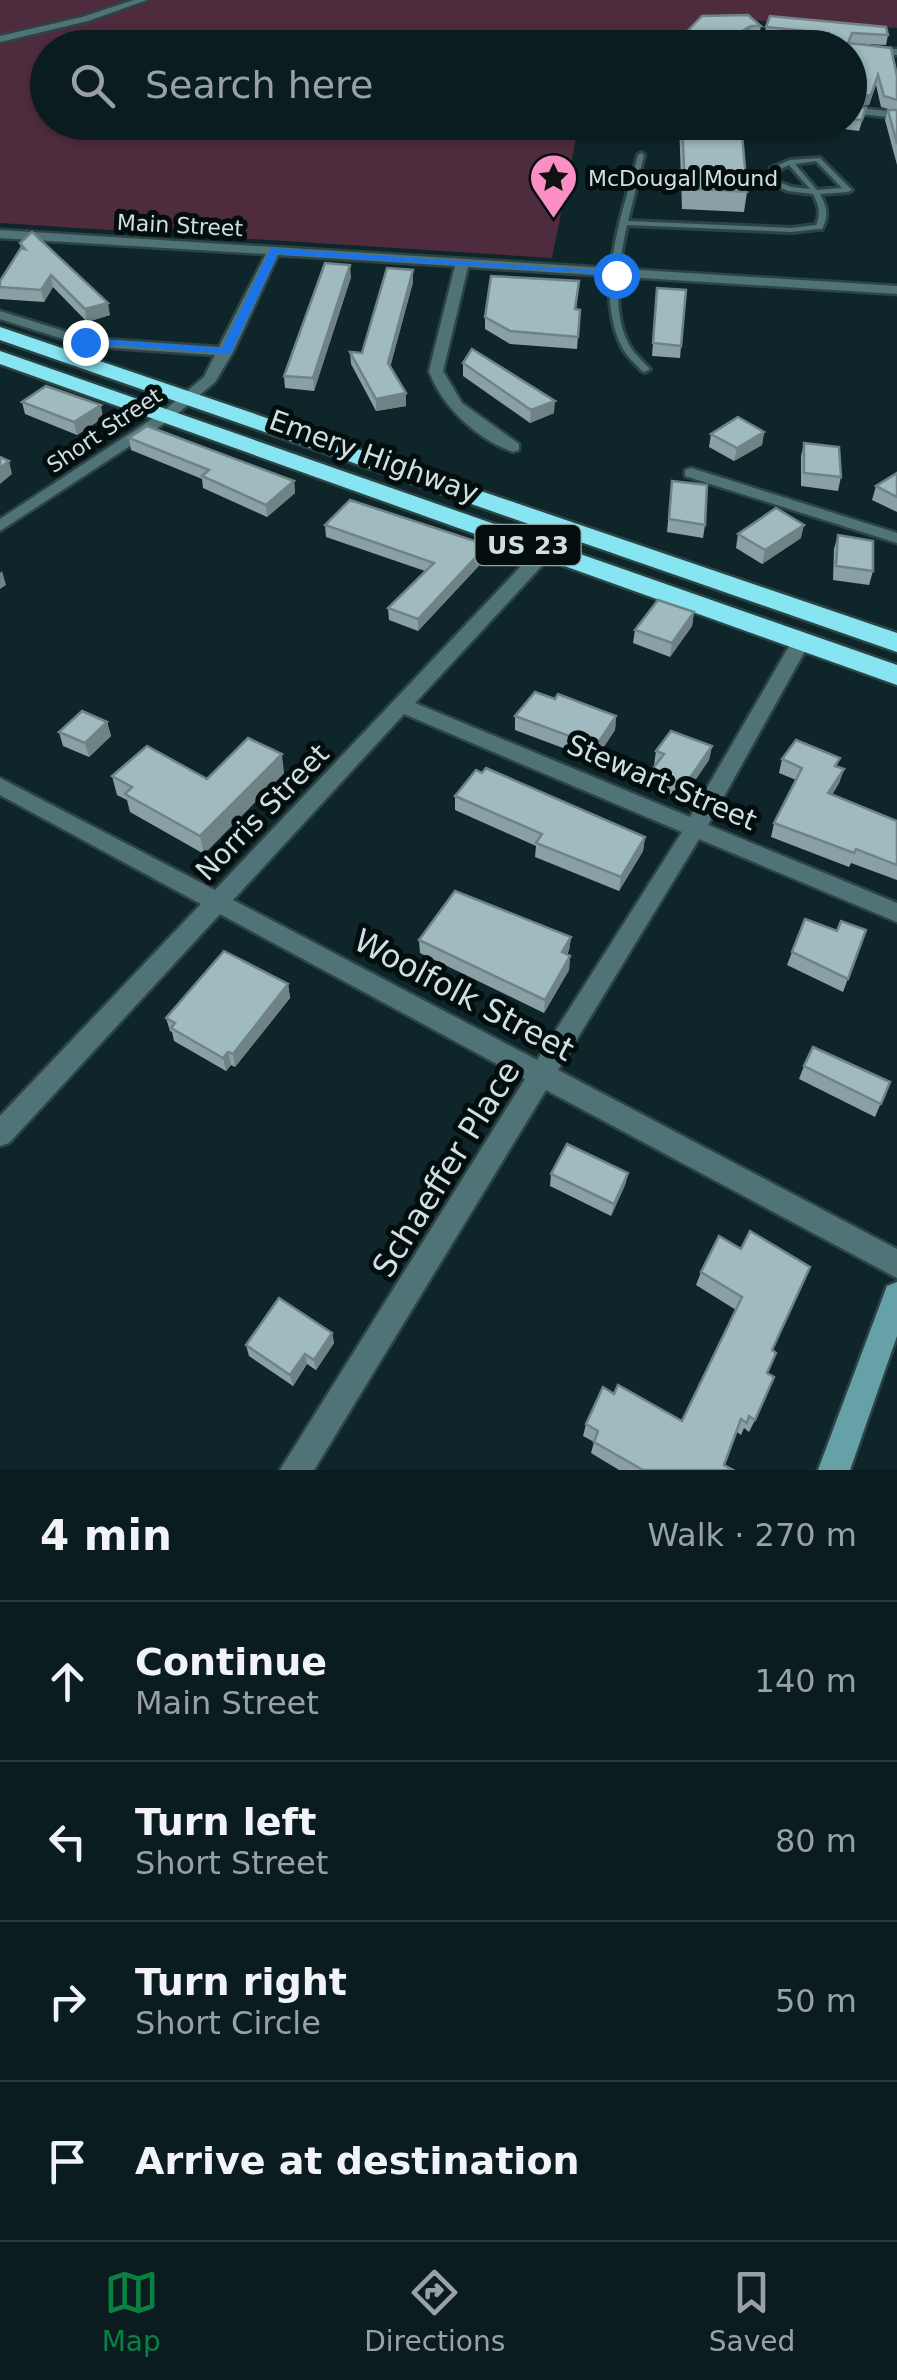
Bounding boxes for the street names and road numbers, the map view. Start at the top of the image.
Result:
street label: Main Street [116,210,244,241]
street label: Short Street [42,383,167,478]
street label: Emery Highway [265,403,483,510]
road number: US 23 [476,525,580,565]
street label: Stewart Street [562,728,761,837]
street label: Norris Street [189,737,336,887]
street label: Woolfolk Street [348,921,580,1069]
street label: Schaeffer Place [364,1054,528,1284]

